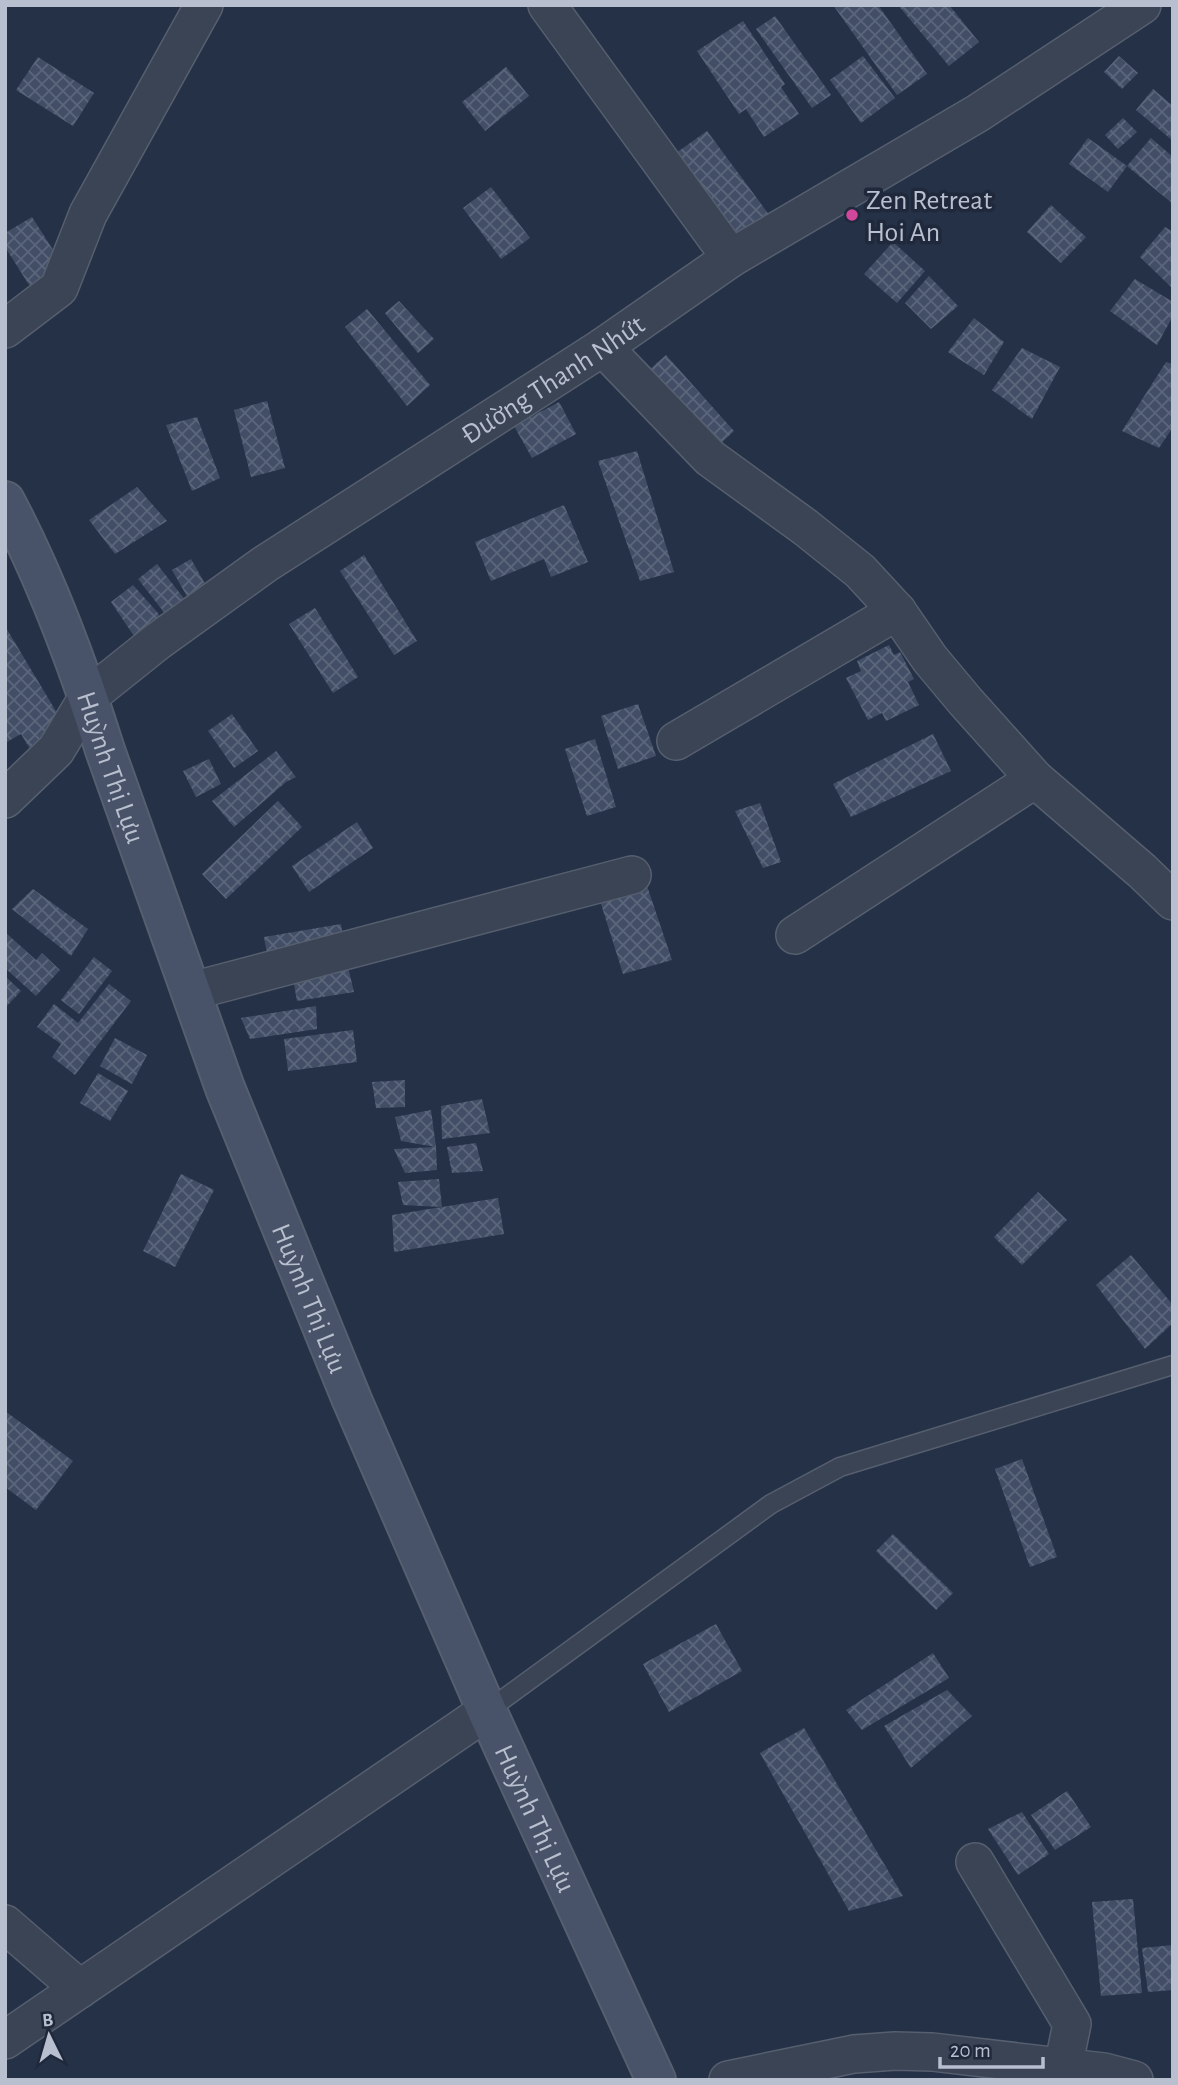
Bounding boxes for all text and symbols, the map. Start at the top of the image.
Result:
place label: Zen Retreat Hoi An [866,187,992,247]
marker: Zen Retreat Hoi An [844,207,860,223]
street label: Đường Thanh Nhứt [457,311,650,450]
street label: Huỳnh Thị Lựu [71,688,149,847]
street label: Huỳnh Thị Lựu [266,1220,351,1377]
street label: Huỳnh Thị Lựu [488,1741,580,1897]
north arrow [14,2001,84,2071]
text: B [41,2011,54,2031]
scale bar [940,2025,1043,2070]
text: 20 m [950,2040,991,2061]

